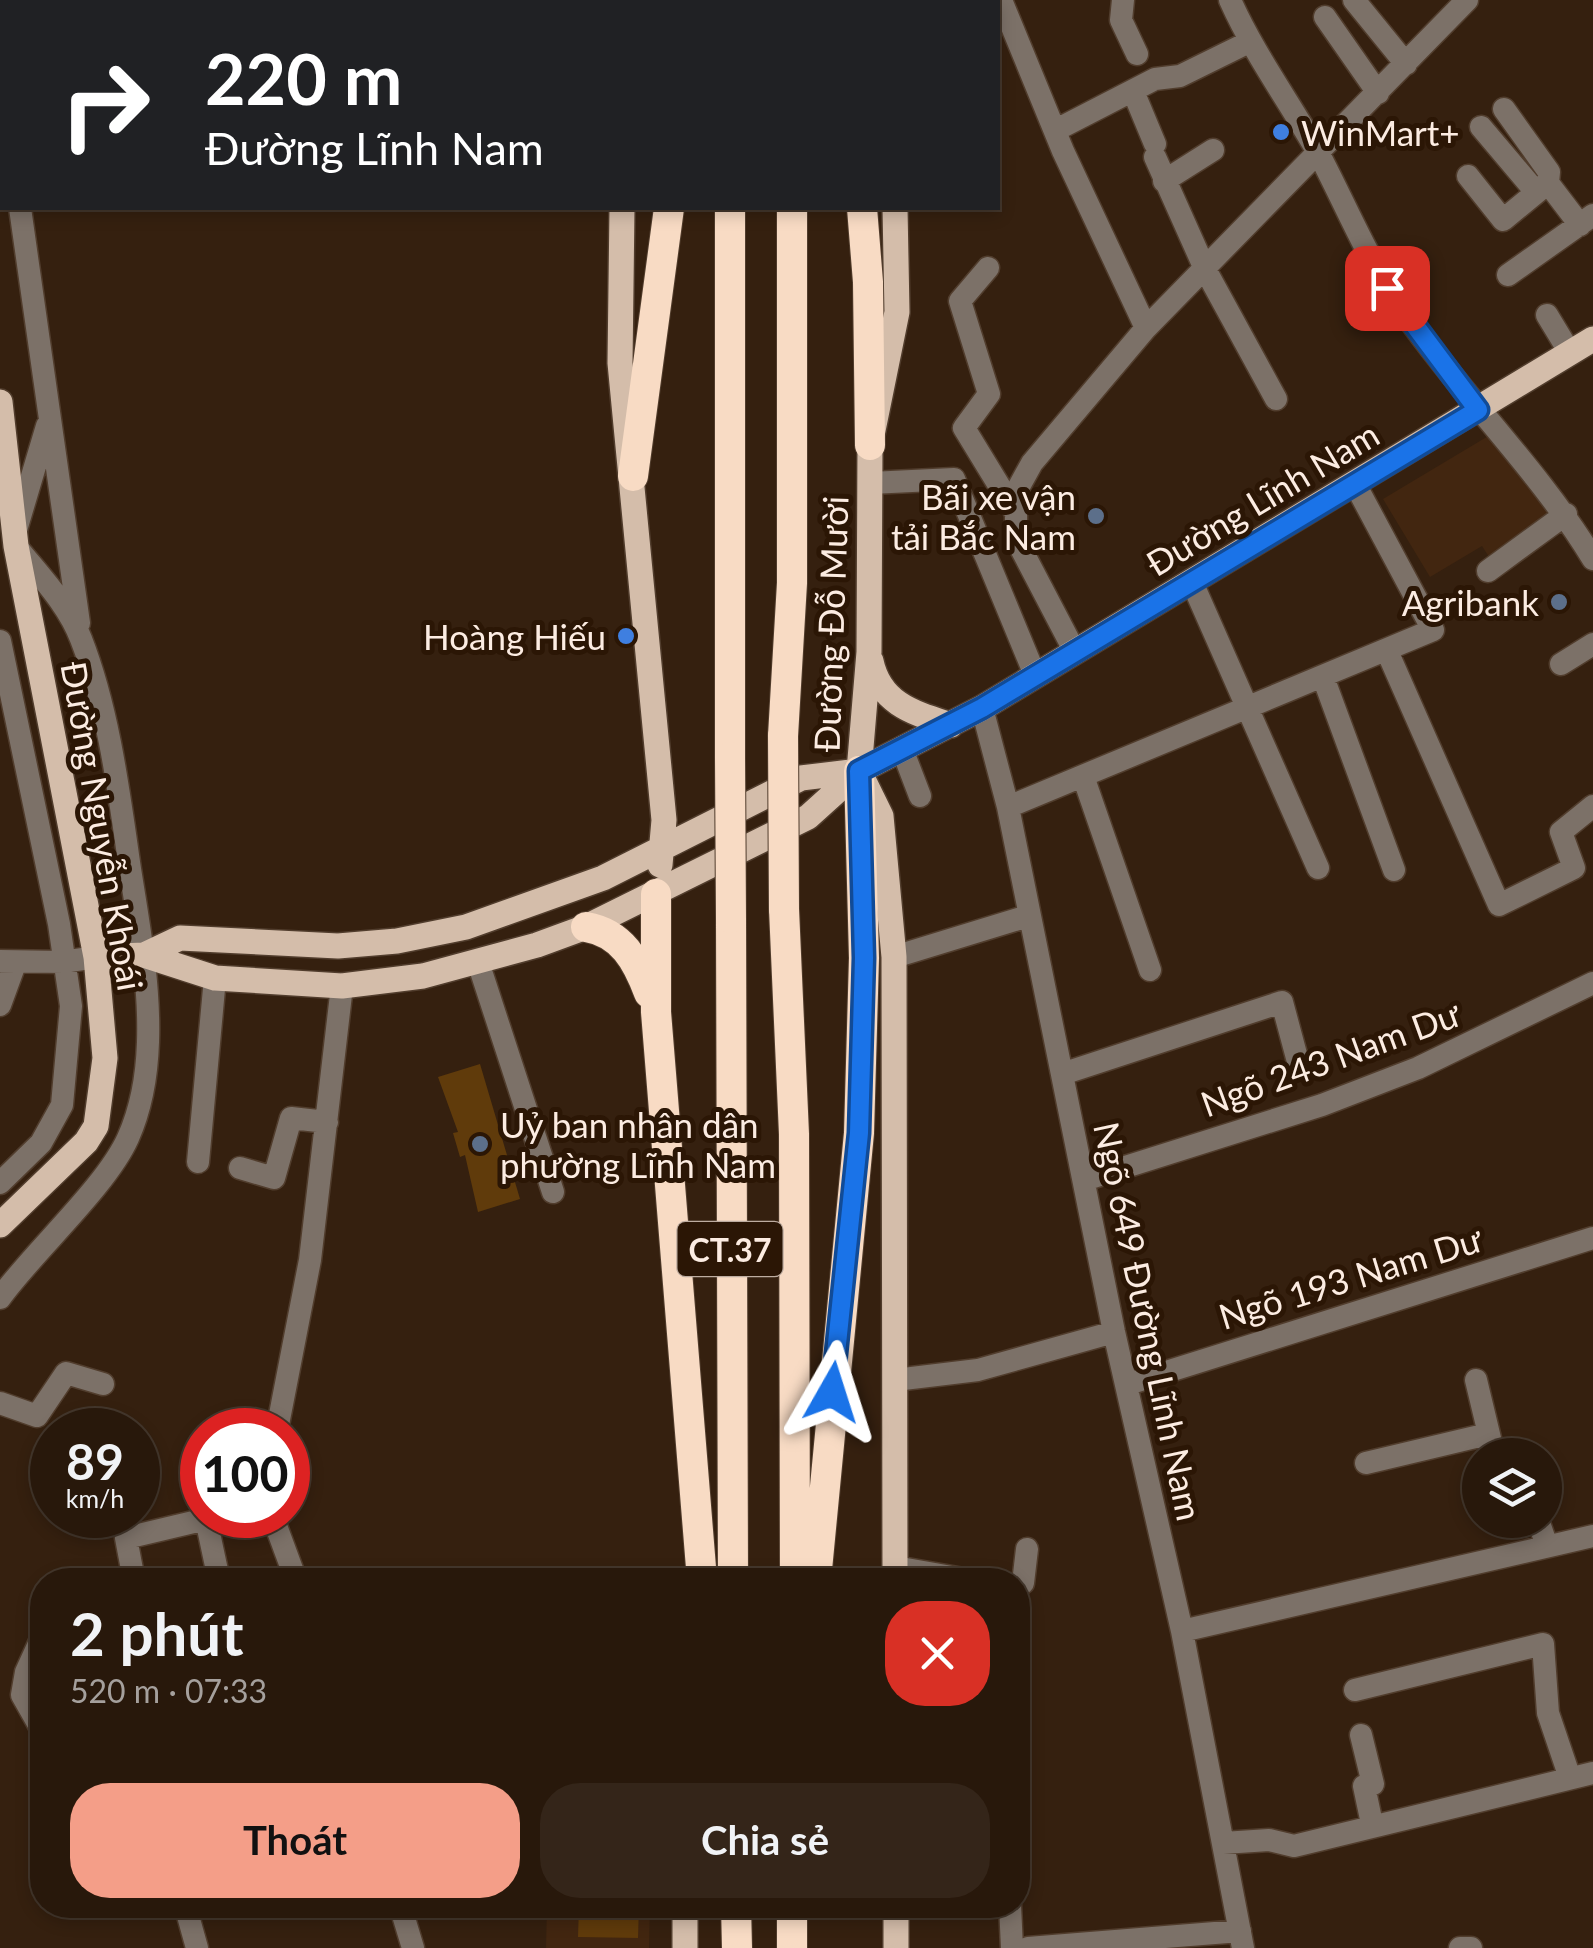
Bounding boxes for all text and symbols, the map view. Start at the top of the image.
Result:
text: 220 m [205,36,402,120]
icon: right [40,40,170,170]
place label: WinMart+ [1301,111,1460,153]
text: Đường Lĩnh Nam [205,121,544,175]
marker: WinMart+ [1270,121,1292,143]
pin [1345,246,1430,331]
icon: arrive [1360,261,1415,316]
street label: Đường Lĩnh Nam [1138,412,1386,584]
place label: Bãi xe vận tải Bắc Nam [891,475,1076,557]
street label: Đường Đỗ Mười [805,495,855,753]
marker: Bãi xe vận tải Bắc Nam [1085,505,1107,527]
place label: Agribank [1402,581,1539,623]
marker: Agribank [1548,591,1570,613]
place label: Hoàng Hiếu [423,615,606,657]
marker: Hoàng Hiếu [615,625,637,647]
street label: Đường Nguyễn Khoái [53,658,153,994]
street label: Ngõ 243 Nam Dư [1195,991,1466,1124]
place label: Uỷ ban nhân dân phường Lĩnh Nam [500,1103,776,1185]
street label: Ngõ 649 Đường Lĩnh Nam [1086,1118,1212,1524]
marker: Uỷ ban nhân dân phường Lĩnh Nam [469,1133,491,1155]
street label: Ngõ 193 Nam Dư [1214,1217,1487,1337]
road number: CT.37 [678,1222,782,1276]
position arrow [780,1340,884,1444]
speed limit sign: 100 [180,1408,310,1538]
text: 89 [66,1431,124,1491]
map controls [1462,1438,1562,1538]
button: layers [1462,1438,1562,1538]
text: km/h [66,1483,124,1513]
text: 2 phút [70,1597,243,1669]
button: close [885,1601,990,1706]
text: 520 m · 07:33 [70,1671,267,1710]
button: Thoát [70,1783,520,1898]
button: Chia sẻ [540,1783,990,1898]

